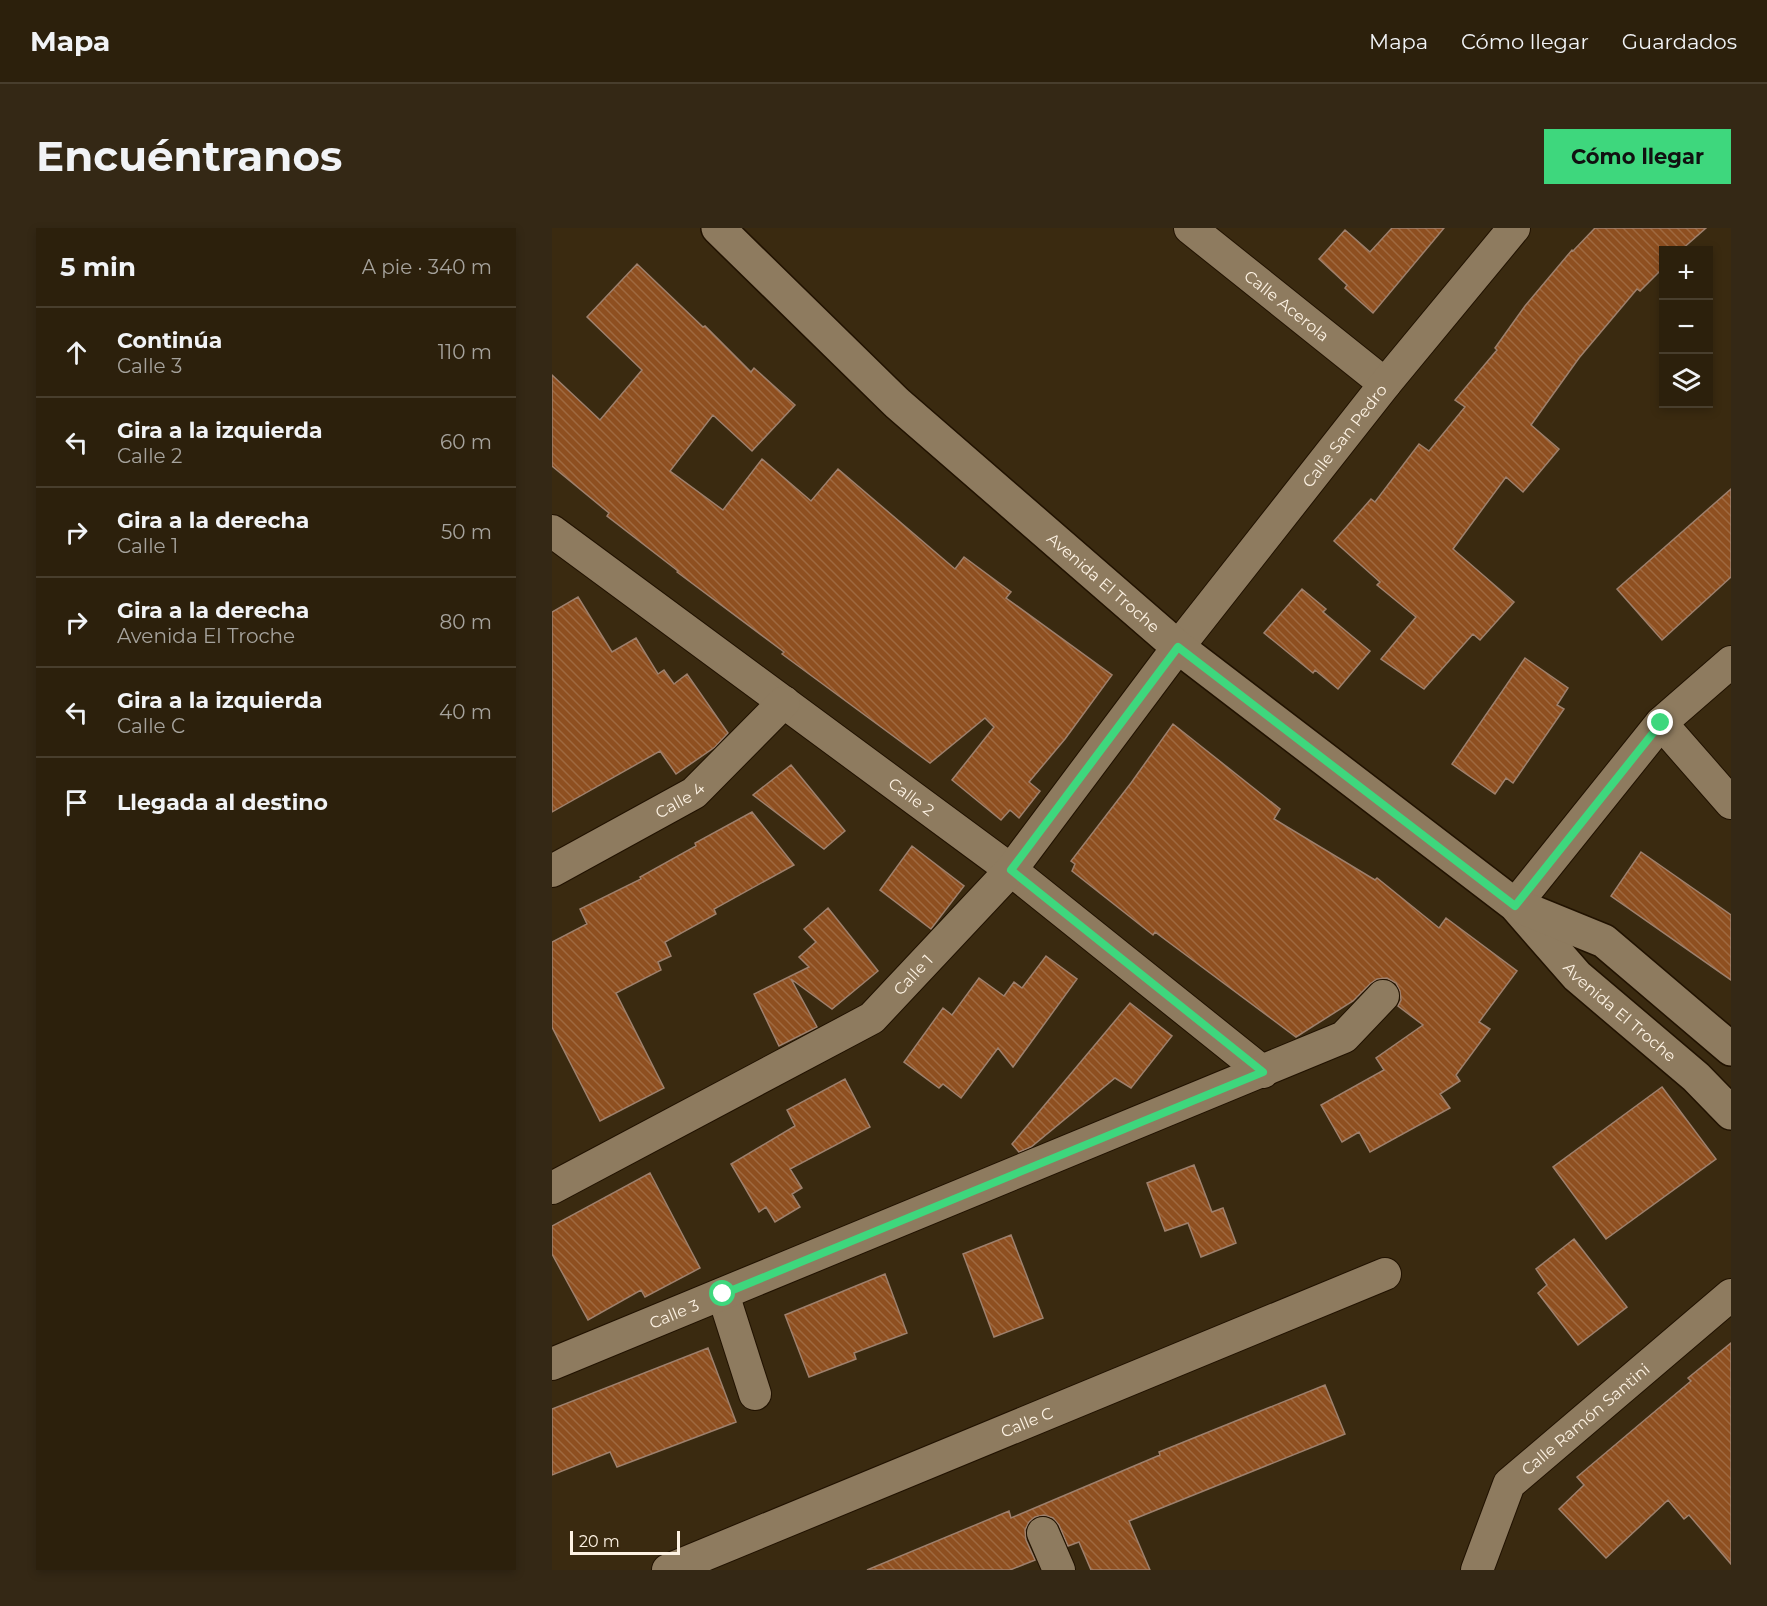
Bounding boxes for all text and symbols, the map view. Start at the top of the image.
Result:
text: Mapa [30,24,110,58]
text: Mapa [1369,29,1428,54]
text: Cómo llegar [1461,29,1589,54]
text: Guardados [1622,29,1737,54]
button: Cómo llegar [1544,129,1731,184]
text: Encuéntranos [36,130,342,182]
map controls [1659,246,1713,408]
button: + [1659,246,1713,300]
text: 5 min [60,251,136,283]
text: A pie · 340 m [362,255,492,279]
street label: Calle Acerola [1240,266,1333,345]
button: − [1659,300,1713,354]
text: Continúa [117,327,222,354]
icon: ahead [60,336,93,369]
text: 110 m [438,340,492,364]
text: Calle 3 [117,354,182,378]
button: layers [1659,354,1713,408]
street label: Calle San Pedro [1298,381,1391,491]
text: Gira a la izquierda [117,417,323,444]
icon: left [60,426,93,459]
text: 60 m [440,430,492,454]
text: Calle 2 [117,444,182,468]
text: Gira a la derecha [117,507,309,534]
icon: right [60,516,93,549]
text: 50 m [441,520,492,544]
street label: Avenida El Troche [1043,529,1163,637]
text: Calle 1 [117,534,178,558]
text: Gira a la derecha [117,597,309,624]
icon: right [60,606,93,639]
text: 80 m [440,610,492,634]
text: Avenida El Troche [117,624,295,648]
text: Gira a la izquierda [117,687,323,714]
icon: left [60,696,93,729]
text: 40 m [439,700,492,724]
route end [1647,709,1673,735]
text: Calle C [117,714,185,738]
street label: Calle 2 [885,774,938,820]
street label: Calle 4 [652,779,709,822]
icon: arrive [60,786,93,819]
text: Llegada al destino [117,789,328,816]
street label: Calle 1 [890,951,937,999]
street label: Avenida El Troche [1559,958,1680,1066]
route start [709,1280,735,1306]
street label: Calle 3 [646,1295,702,1333]
street label: Calle Ramón Santini [1518,1360,1654,1479]
street label: Calle C [998,1403,1056,1442]
scale bar [570,1528,680,1556]
text: 20 m [579,1532,620,1551]

